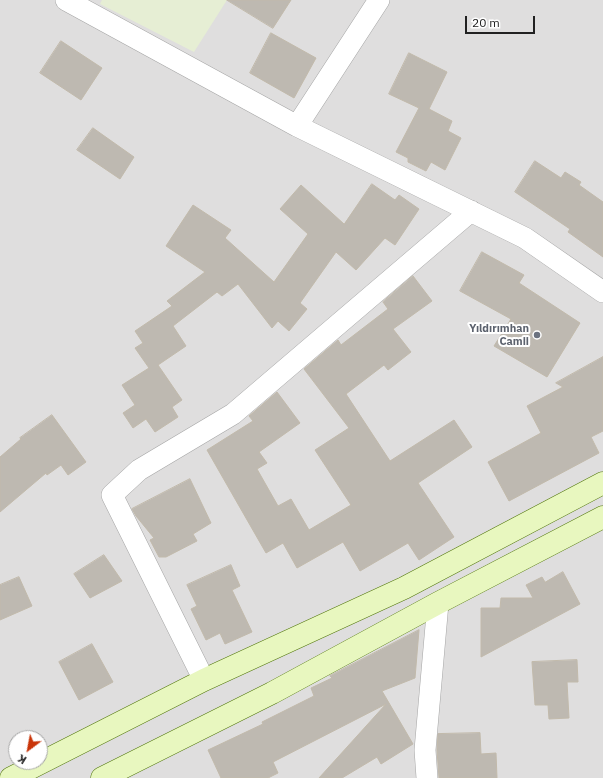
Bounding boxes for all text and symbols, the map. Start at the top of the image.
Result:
scale bar [467,8,537,34]
text: 20 m [472,15,500,30]
place label: Yıldırımhan Camii [469,322,529,348]
marker: Yıldırımhan Camii [532,330,542,340]
north arrow [8,730,48,770]
text: K [15,751,29,767]

